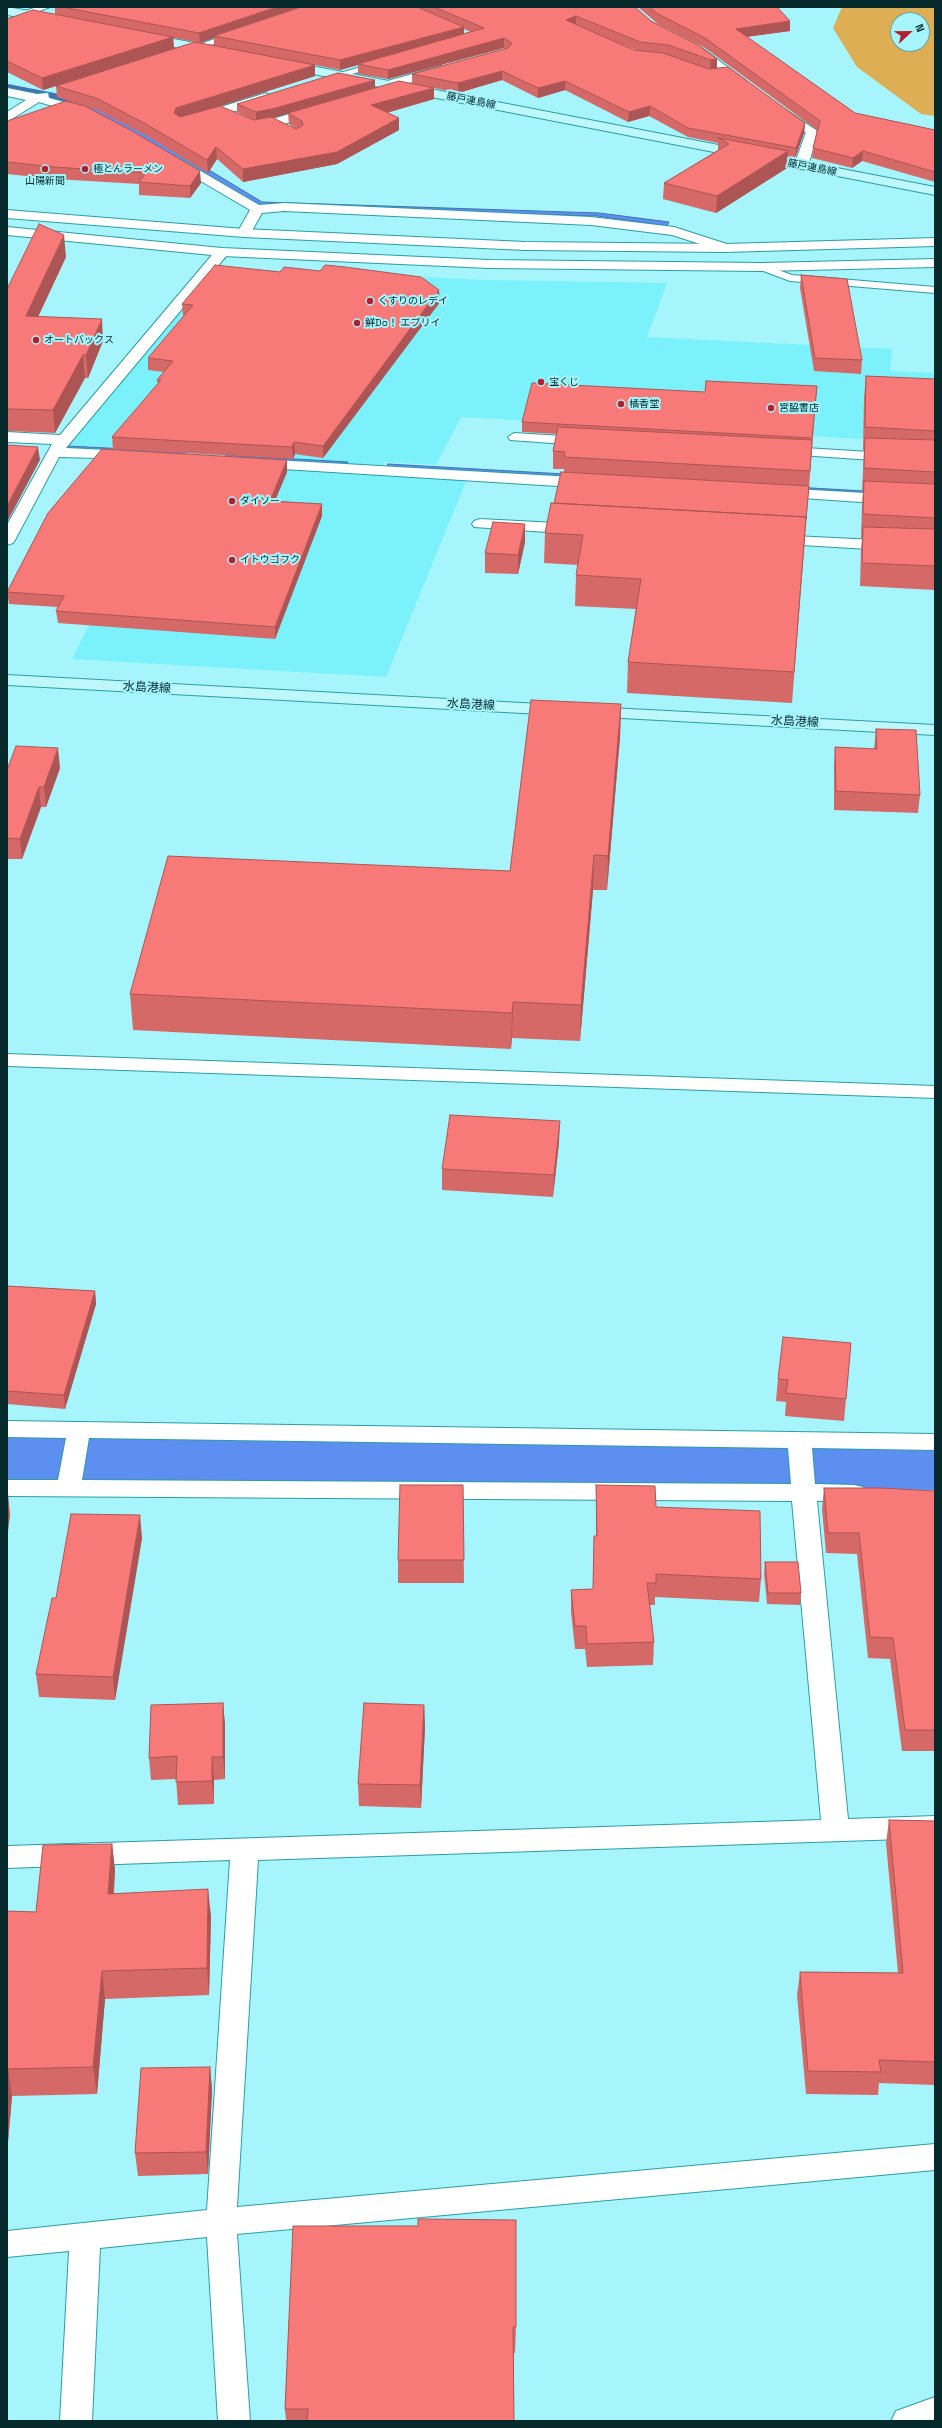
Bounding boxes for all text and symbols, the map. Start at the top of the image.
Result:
north arrow [890,12,930,52]
text: N [912,22,928,34]
street label: 藤戸連島線 [445,90,497,112]
street label: 藤戸連島線 [786,157,838,179]
place label: 極とんラーメン [93,163,163,175]
marker: 山陽新聞 [40,164,50,174]
marker: 極とんラーメン [80,164,90,174]
place label: 山陽新聞 [25,175,65,187]
place label: くすりのレデイ [378,295,448,307]
marker: くすりのレデイ [365,296,375,306]
place label: 鮮Do！ エブリイ [365,317,440,329]
marker: 鮮Do！ エブリイ [352,318,362,328]
place label: オートバックス [44,334,114,346]
marker: オートバックス [31,335,41,345]
place label: 宝くじ [549,376,579,388]
marker: 宝くじ [536,377,546,387]
place label: 橘香堂 [629,398,659,410]
marker: 橘香堂 [616,399,626,409]
place label: 宮脇書店 [779,402,819,414]
marker: 宮脇書店 [766,403,776,413]
place label: ダイソー [240,495,280,507]
marker: ダイソー [227,496,237,506]
place label: イトウゴフク [240,554,300,566]
marker: イトウゴフク [227,555,237,565]
street label: 水島港線 [123,680,171,696]
street label: 水島港線 [447,697,495,713]
street label: 水島港線 [771,714,819,730]

